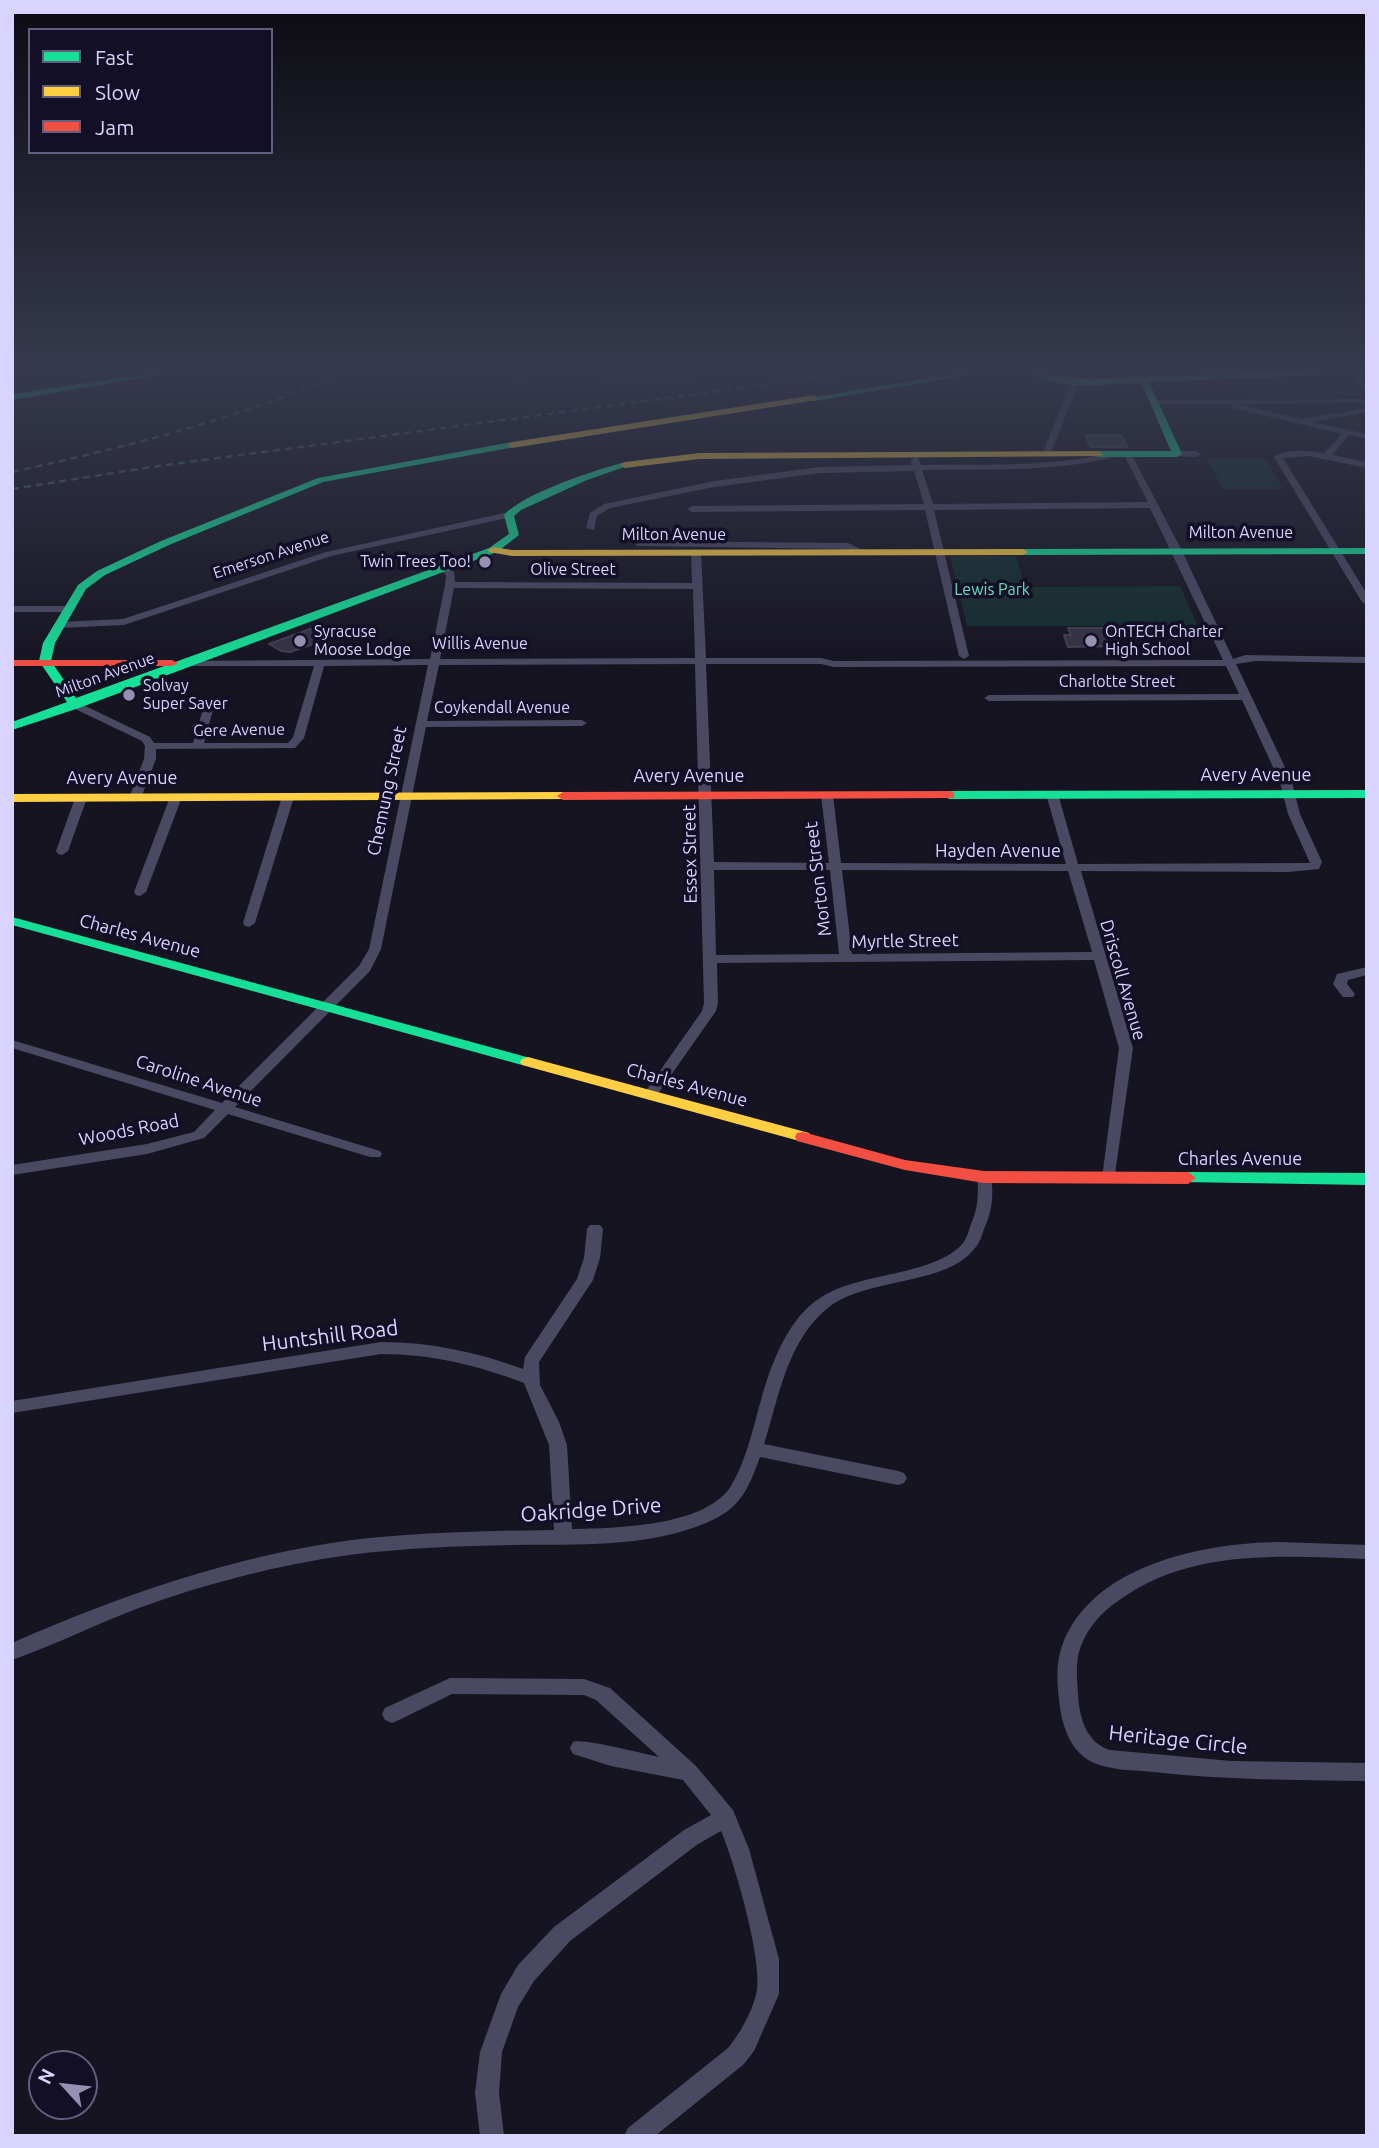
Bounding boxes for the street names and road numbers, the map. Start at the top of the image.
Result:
street label: Milton Avenue [1189,523,1293,543]
street label: Milton Avenue [622,525,726,545]
street label: Emerson Avenue [211,527,331,583]
street label: Olive Street [530,560,616,580]
street label: Willis Avenue [432,634,528,654]
street label: Milton Avenue [53,648,157,702]
street label: Charlotte Street [1059,672,1175,692]
street label: Coykendall Avenue [434,698,570,718]
street label: Gere Avenue [193,720,285,740]
street label: Chemung Street [363,724,411,858]
street label: Avery Avenue [1201,764,1311,786]
street label: Avery Avenue [634,765,744,787]
street label: Avery Avenue [67,767,177,789]
street label: Essex Street [678,804,702,904]
street label: Morton Street [800,821,836,937]
street label: Hayden Avenue [935,840,1061,862]
street label: Charles Avenue [77,909,203,963]
street label: Driscoll Avenue [1095,917,1151,1043]
street label: Myrtle Street [851,929,959,953]
street label: Caroline Avenue [133,1050,265,1112]
street label: Charles Avenue [624,1058,750,1112]
street label: Woods Road [77,1110,181,1150]
street label: Charles Avenue [1178,1148,1302,1170]
street label: Huntshill Road [260,1315,400,1357]
street label: Oakridge Drive [520,1493,662,1527]
street label: Heritage Circle [1107,1720,1249,1760]

